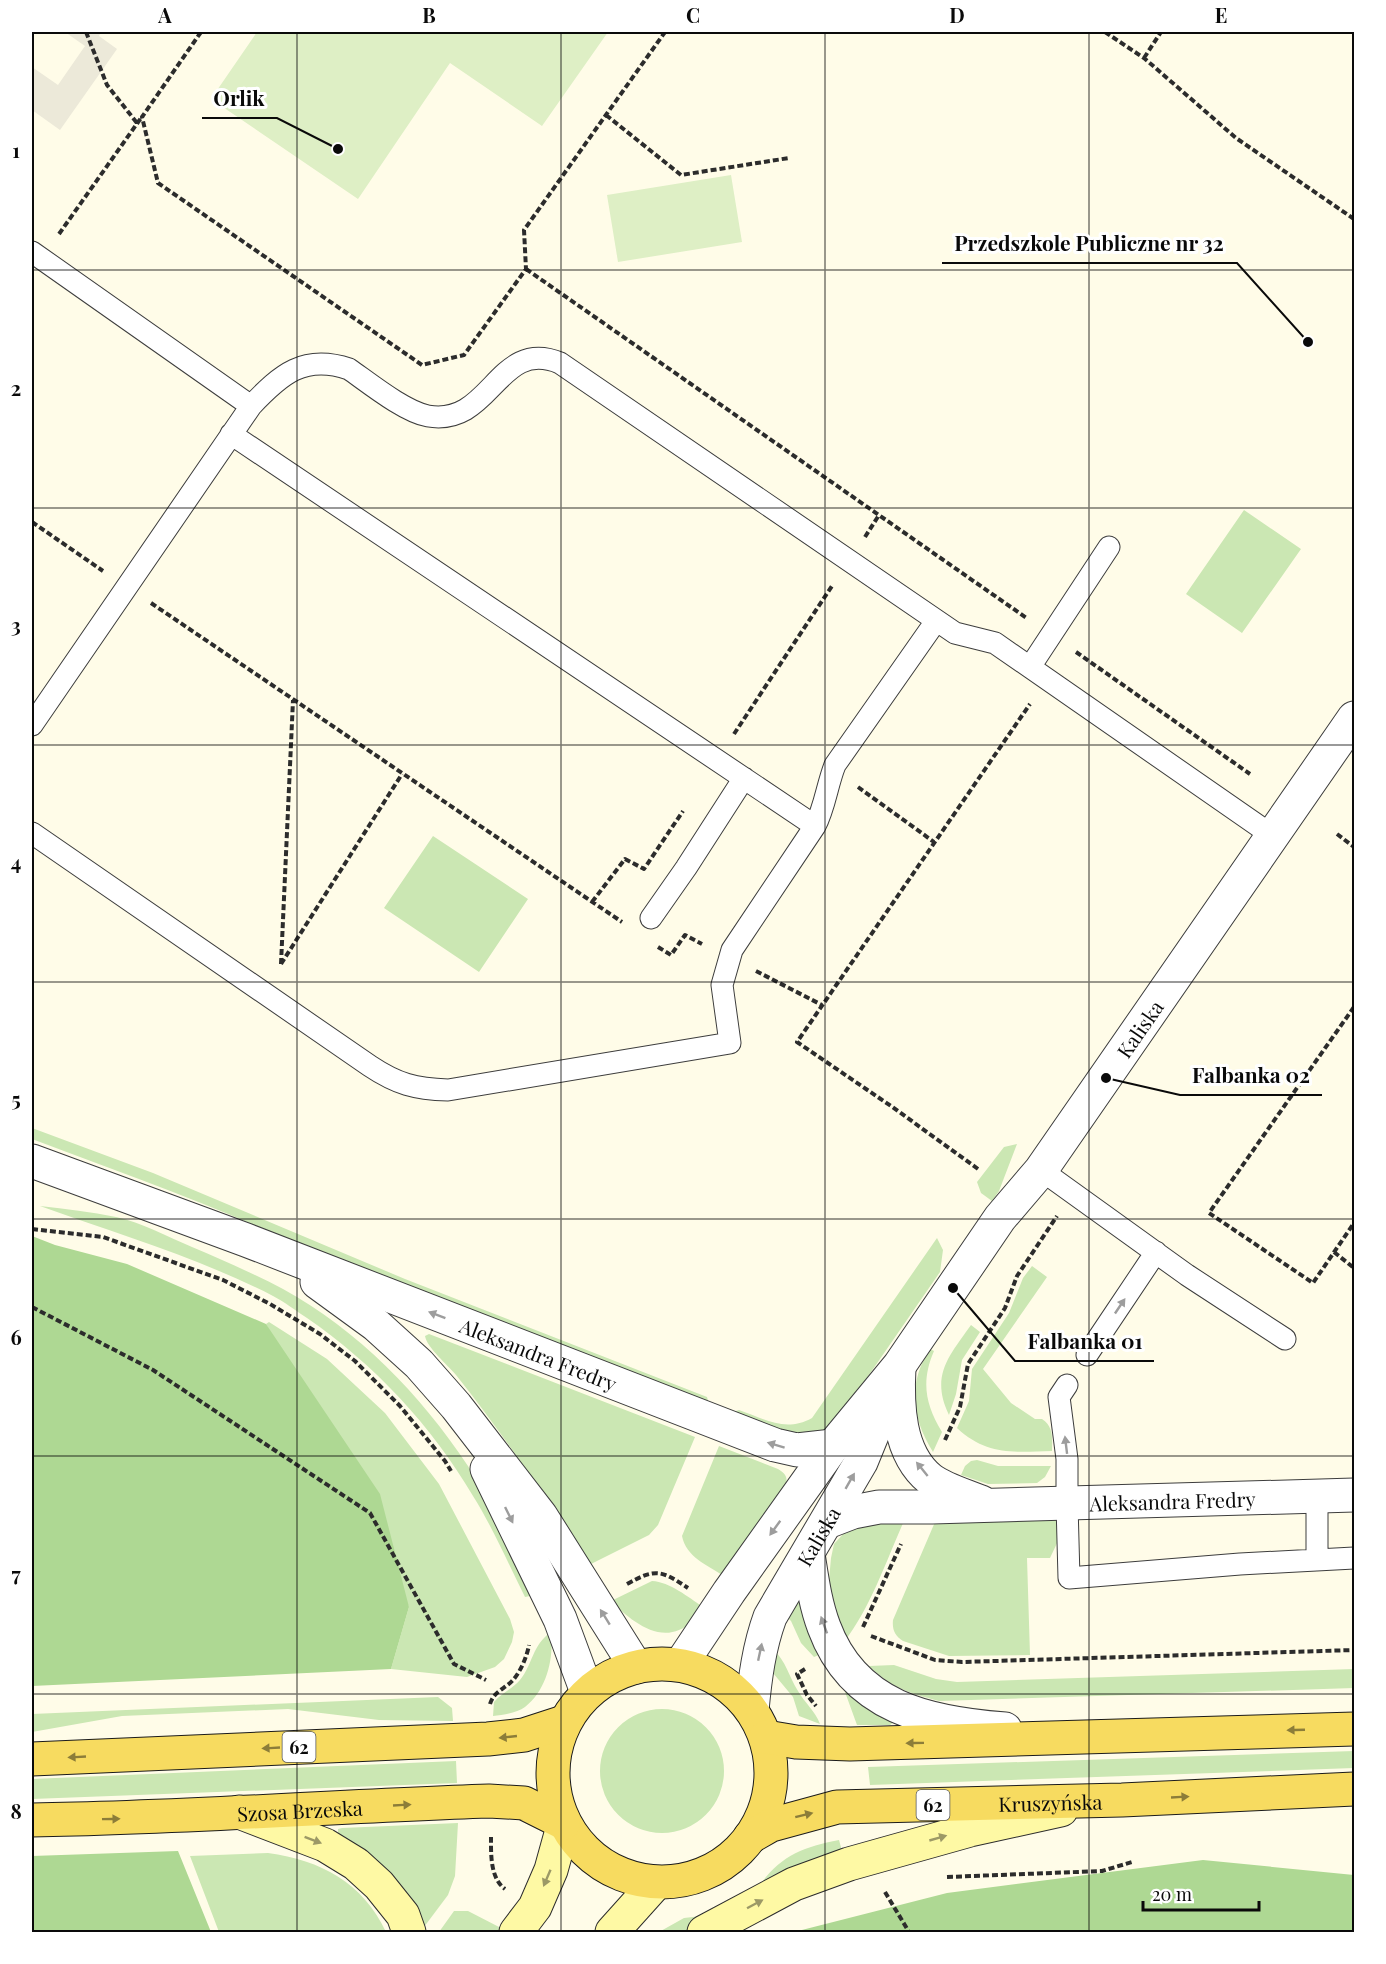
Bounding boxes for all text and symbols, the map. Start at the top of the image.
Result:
text: A [157,1,172,28]
text: B [422,1,436,28]
text: C [686,1,700,28]
text: D [949,1,965,28]
text: E [1215,1,1227,28]
callout: Orlik [202,79,277,118]
text: Orlik [213,83,265,111]
text: 1 [12,136,20,163]
callout: Przedszkole Publiczne nr 32 [942,224,1237,263]
text: Przedszkole Publiczne nr 32 [954,228,1224,256]
text: 2 [11,374,21,401]
text: 3 [11,611,21,638]
text: 4 [11,848,21,875]
street label: Kaliska [1110,994,1168,1063]
callout: Falbanka 02 [1180,1056,1322,1095]
text: Falbanka 02 [1192,1060,1310,1088]
text: 5 [11,1085,21,1112]
one-way arrow [1114,1299,1126,1315]
one-way arrow [428,1310,446,1319]
street label: Aleksandra Fredry [455,1310,621,1396]
callout: Falbanka 01 [1015,1322,1154,1361]
text: 6 [10,1323,22,1350]
text: Falbanka 01 [1027,1326,1143,1354]
one-way arrow [1061,1436,1070,1455]
one-way arrow [767,1439,785,1449]
one-way arrow [915,1461,928,1477]
one-way arrow [845,1473,856,1489]
street label: Aleksandra Fredry [1088,1484,1256,1516]
street label: Kaliska [790,1501,846,1571]
one-way arrow [505,1506,514,1523]
one-way arrow [769,1520,781,1536]
text: 7 [11,1560,21,1587]
one-way arrow [599,1609,610,1625]
one-way arrow [819,1616,829,1634]
one-way arrow [756,1643,765,1662]
one-way arrow [1287,1726,1306,1735]
road number: 62 [282,1732,316,1762]
one-way arrow [499,1732,518,1742]
one-way arrow [906,1738,925,1747]
one-way arrow [262,1744,281,1753]
one-way arrow [67,1752,86,1762]
street label: Kruszyńska [998,1787,1103,1817]
road number: 62 [916,1790,950,1820]
street label: Szosa Brzeska [236,1793,363,1826]
one-way arrow [1171,1793,1190,1802]
text: 8 [10,1797,22,1824]
one-way arrow [393,1801,412,1810]
one-way arrow [795,1810,813,1820]
one-way arrow [101,1814,120,1823]
one-way arrow [929,1833,947,1842]
one-way arrow [304,1836,322,1846]
one-way arrow [542,1870,552,1888]
scale bar [1143,1874,1258,1912]
text: 20 m [1152,1882,1192,1906]
one-way arrow [747,1899,764,1909]

